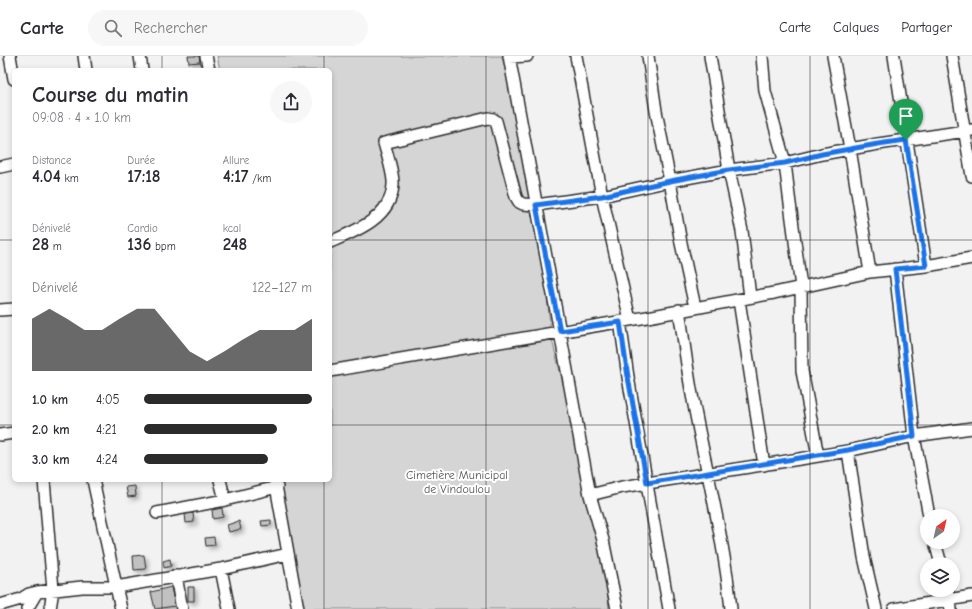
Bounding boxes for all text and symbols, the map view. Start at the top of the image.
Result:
search box [88,10,368,46]
text: Carte [20,17,64,39]
icon: search [102,17,124,39]
text: Rechercher [134,19,207,37]
text: Carte [779,19,811,36]
text: Calques [833,19,879,36]
text: Partager [901,19,952,36]
button: share [270,81,312,123]
text: Course du matin [32,82,189,108]
pin [889,99,923,140]
icon: arrive [895,105,917,127]
text: 09:08 · 4 × 1.0 km [32,110,131,125]
text: Distance [32,154,71,167]
text: Durée [127,154,155,167]
text: Allure [223,154,249,167]
text: 4.04 [32,167,61,186]
text: 17:18 [127,167,161,186]
text: 4:17 [223,167,248,186]
text: km [61,172,79,185]
text: /km [248,172,271,185]
text: Dénivelé [32,222,71,235]
text: Cardio [127,222,158,235]
text: kcal [223,222,241,235]
text: 28 [32,235,49,254]
text: 136 [127,235,151,254]
text: 248 [223,235,247,254]
text: m [49,240,62,253]
text: bpm [151,240,176,253]
text: Dénivelé [32,280,78,295]
text: 122–127 m [252,280,312,295]
text: 1.0 km [32,392,68,407]
text: 4:05 [96,392,120,407]
text: 2.0 km [32,422,70,437]
text: 4:21 [96,422,117,437]
text: 3.0 km [32,452,70,467]
text: 4:24 [96,452,118,467]
park label: Cimetière Municipal de Vindoulou [406,468,508,496]
north arrow [920,509,960,549]
map controls [920,509,960,597]
button: layers [920,557,960,597]

